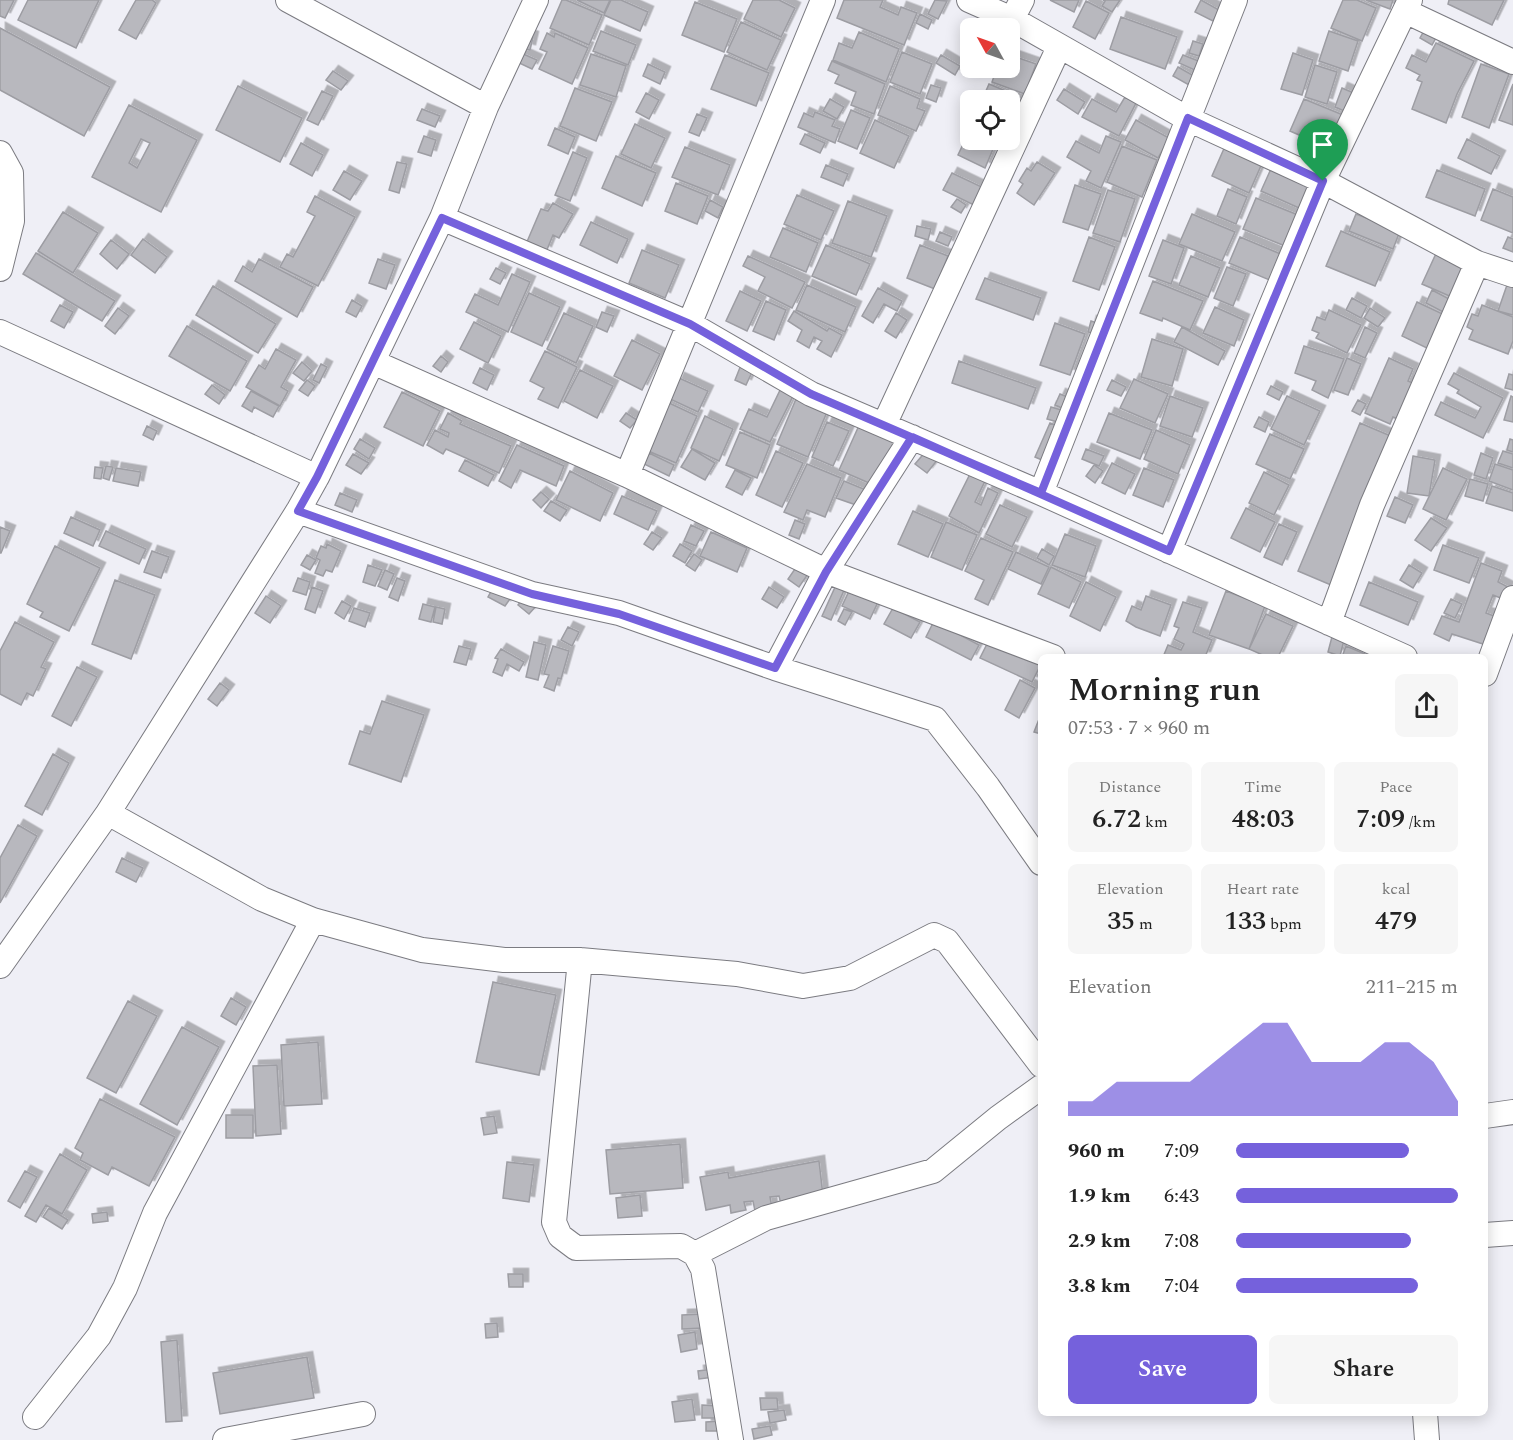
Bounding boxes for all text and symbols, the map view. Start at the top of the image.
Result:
north arrow [960,18,1020,78]
map controls [960,18,1020,150]
button: locate [960,90,1020,150]
pin [1297,119,1348,181]
icon: arrive [1306,128,1339,161]
text: Morning run [1068,665,1261,715]
button: share [1395,674,1458,737]
text: 07:53 · 7 × 960 m [1068,713,1210,743]
text: Distance [1099,775,1161,799]
text: Time [1244,775,1282,799]
text: Pace [1379,775,1413,799]
text: 6.72 [1092,799,1141,839]
text: 48:03 [1232,799,1294,839]
text: 7:09 [1356,799,1405,839]
text: km [1141,810,1168,834]
text: /km [1405,810,1436,834]
text: Elevation [1096,877,1164,901]
text: Heart rate [1227,877,1299,901]
text: kcal [1382,877,1410,901]
text: 35 [1107,901,1135,941]
text: 133 [1224,901,1266,941]
text: 479 [1375,901,1417,941]
text: m [1135,912,1153,936]
text: bpm [1266,912,1302,936]
text: Elevation [1068,972,1152,1002]
text: 211–215 m [1366,972,1458,1002]
text: 960 m [1068,1136,1125,1166]
text: 7:09 [1164,1136,1199,1166]
text: 1.9 km [1068,1181,1131,1211]
text: 6:43 [1164,1181,1199,1211]
text: 2.9 km [1068,1226,1131,1256]
text: 7:08 [1164,1226,1199,1256]
text: 3.8 km [1068,1271,1131,1301]
text: 7:04 [1164,1271,1199,1301]
button: Save [1068,1335,1257,1404]
button: Share [1269,1335,1458,1404]

